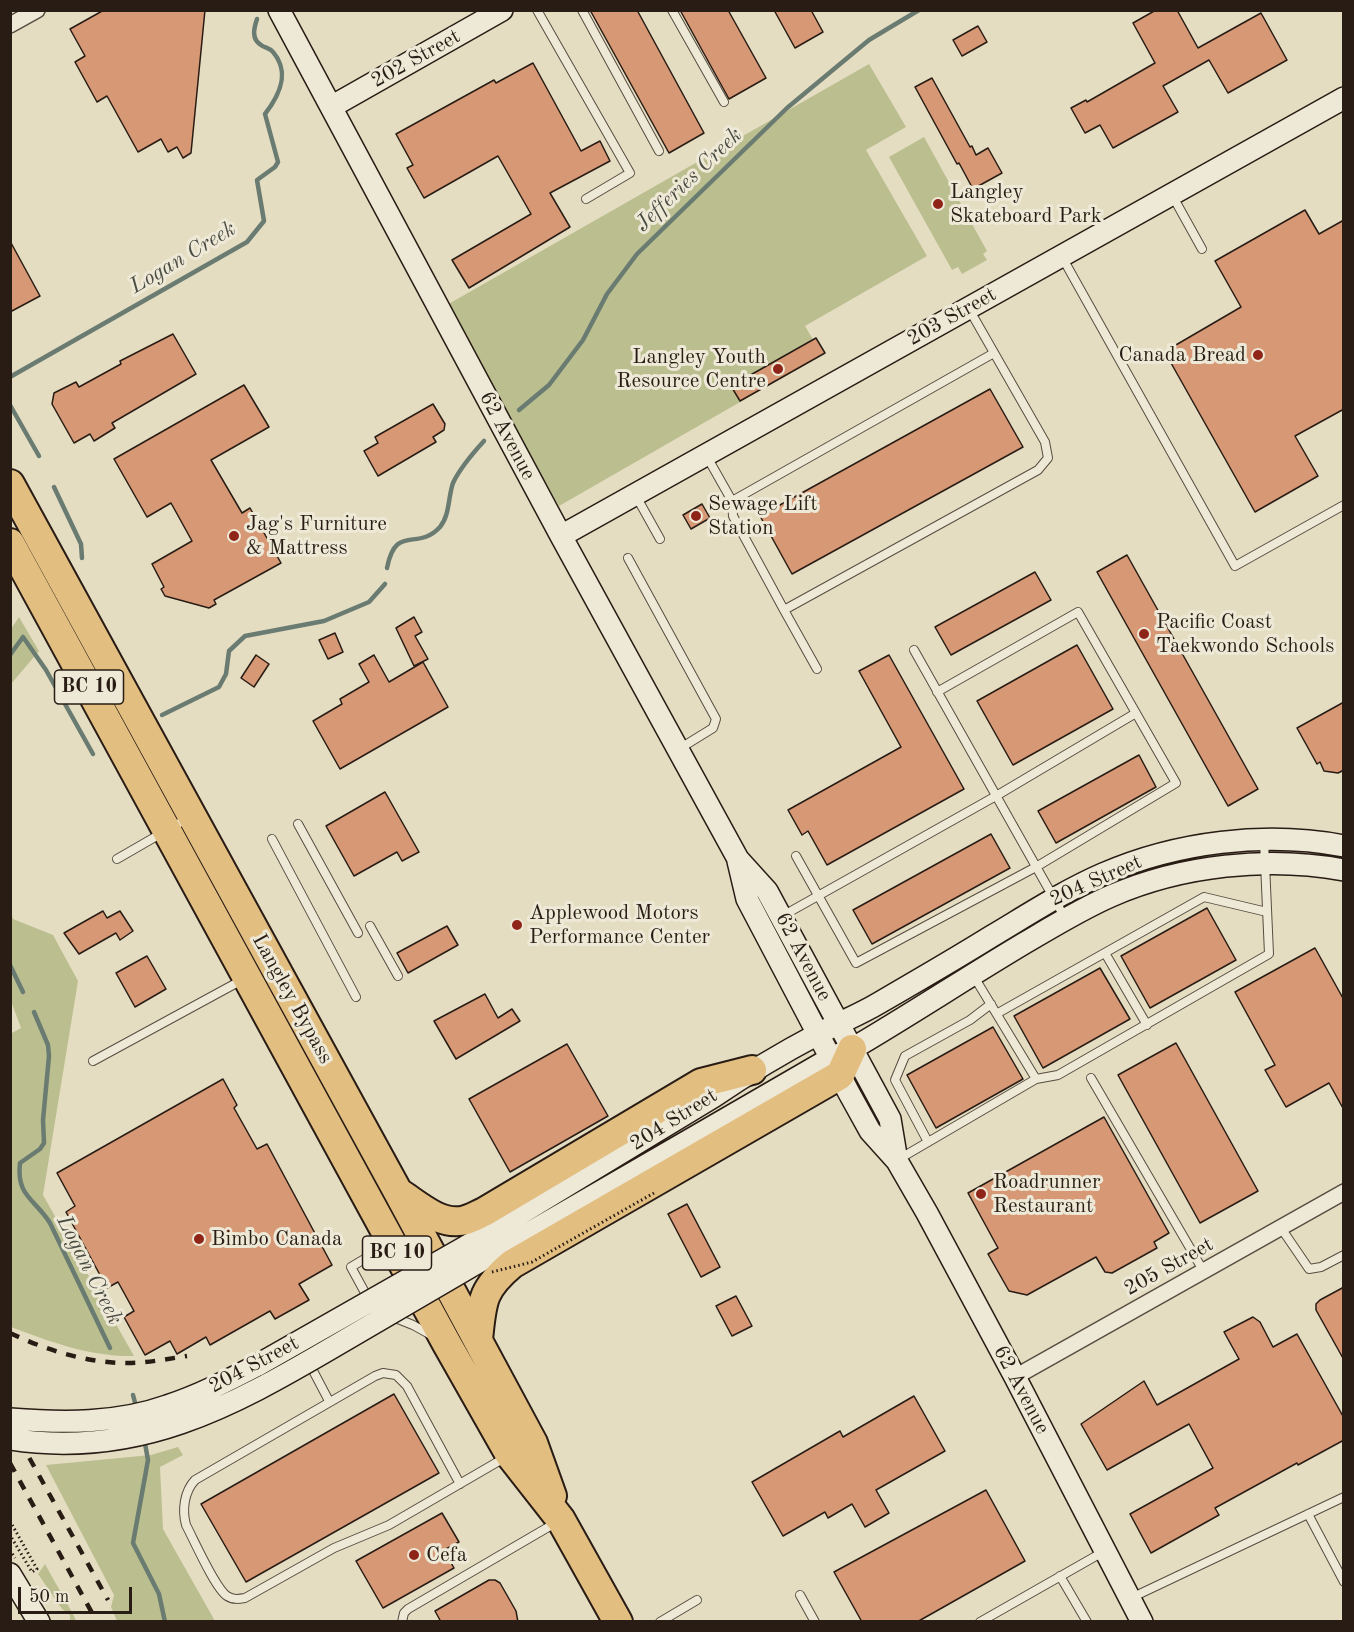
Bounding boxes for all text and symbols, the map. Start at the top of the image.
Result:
street label: 202 Street [367,24,465,94]
water label: Jefferies Creek [630,122,748,238]
place label: Langley Skateboard Park [950,179,1102,229]
marker: Langley Skateboard Park [931,197,945,211]
water label: Logan Creek [125,216,241,300]
street label: 203 Street [903,282,1001,352]
place label: Canada Bread [1119,342,1246,368]
place label: Langley Youth Resource Centre [617,344,766,394]
marker: Canada Bread [1251,348,1265,362]
marker: Langley Youth Resource Centre [771,362,785,376]
street label: 62 Avenue [473,387,541,485]
place label: Sewage Lift Station [708,491,818,541]
marker: Sewage Lift Station [689,509,703,523]
place label: Jag's Furniture & Mattress [246,511,387,561]
marker: Jag's Furniture & Mattress [227,529,241,543]
place label: Pacific Coast Taekwondo Schools [1156,609,1334,659]
marker: Pacific Coast Taekwondo Schools [1137,627,1151,641]
road number: BC 10 [54,670,124,704]
street label: 204 Street [1046,850,1146,912]
place label: Applewood Motors Performance Center [529,900,710,950]
street label: 62 Avenue [769,908,837,1006]
marker: Applewood Motors Performance Center [510,918,524,932]
street label: Langley Bypass [246,930,338,1068]
street label: 204 Street [626,1083,722,1157]
place label: Roadrunner Restaurant [993,1169,1101,1219]
marker: Roadrunner Restaurant [974,1187,988,1201]
water label: Logan Creek [50,1211,128,1329]
place label: Bimbo Canada [211,1226,342,1252]
marker: Bimbo Canada [192,1232,206,1246]
street label: 205 Street [1120,1232,1218,1302]
road number: BC 10 [362,1236,432,1270]
street label: 204 Street [205,1331,303,1399]
street label: 62 Avenue [987,1341,1055,1439]
place label: Cefa [426,1542,467,1568]
marker: Cefa [407,1548,421,1562]
scale bar [21,1575,135,1613]
text: 50 m [29,1588,69,1606]

